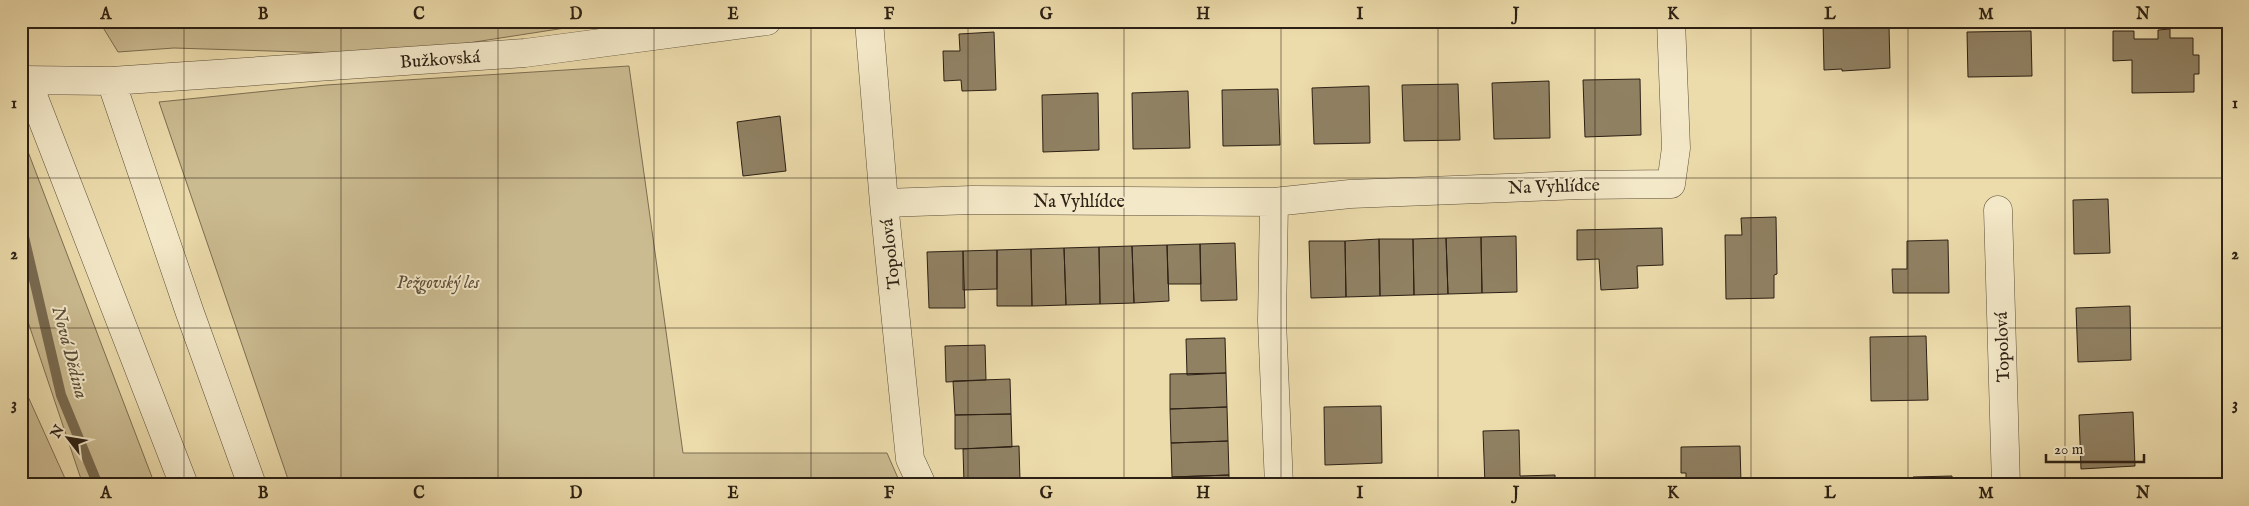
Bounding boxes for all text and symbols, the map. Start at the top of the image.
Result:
text: A [100,5,113,25]
text: B [258,5,269,25]
text: C [413,5,425,25]
text: D [570,5,583,25]
text: E [727,5,739,25]
text: F [884,5,895,25]
text: G [1040,5,1053,25]
text: H [1196,5,1210,25]
text: I [1357,5,1364,25]
text: J [1511,5,1520,25]
text: K [1667,5,1680,25]
text: L [1824,5,1836,25]
text: M [1978,5,1994,25]
text: N [2135,5,2150,25]
street label: Bužkovská [399,46,481,75]
text: 1 [11,94,17,114]
text: 1 [2232,94,2238,114]
street label: Na Vyhlídce [1508,174,1600,201]
street label: Na Vyhlídce [1033,191,1125,214]
street label: Topolová [876,217,907,290]
text: 2 [10,245,18,265]
text: 2 [2231,245,2239,265]
park label: Pežgovský les [397,272,480,295]
water label: Nová Dědina [45,303,93,402]
street label: Topolová [1991,311,2016,383]
text: 3 [11,395,17,415]
text: 3 [2232,395,2238,415]
north arrow [42,414,92,464]
text: N [46,422,69,443]
scale bar [2046,431,2144,463]
text: 20 m [2054,440,2084,459]
text: A [100,484,113,504]
text: B [258,484,269,504]
text: C [413,484,425,504]
text: D [570,484,583,504]
text: E [727,484,739,504]
text: F [884,484,895,504]
text: G [1040,484,1053,504]
text: H [1196,484,1210,504]
text: I [1357,484,1364,504]
text: J [1511,484,1520,504]
text: K [1667,484,1680,504]
text: L [1824,484,1836,504]
text: M [1978,484,1994,504]
text: N [2135,484,2150,504]

